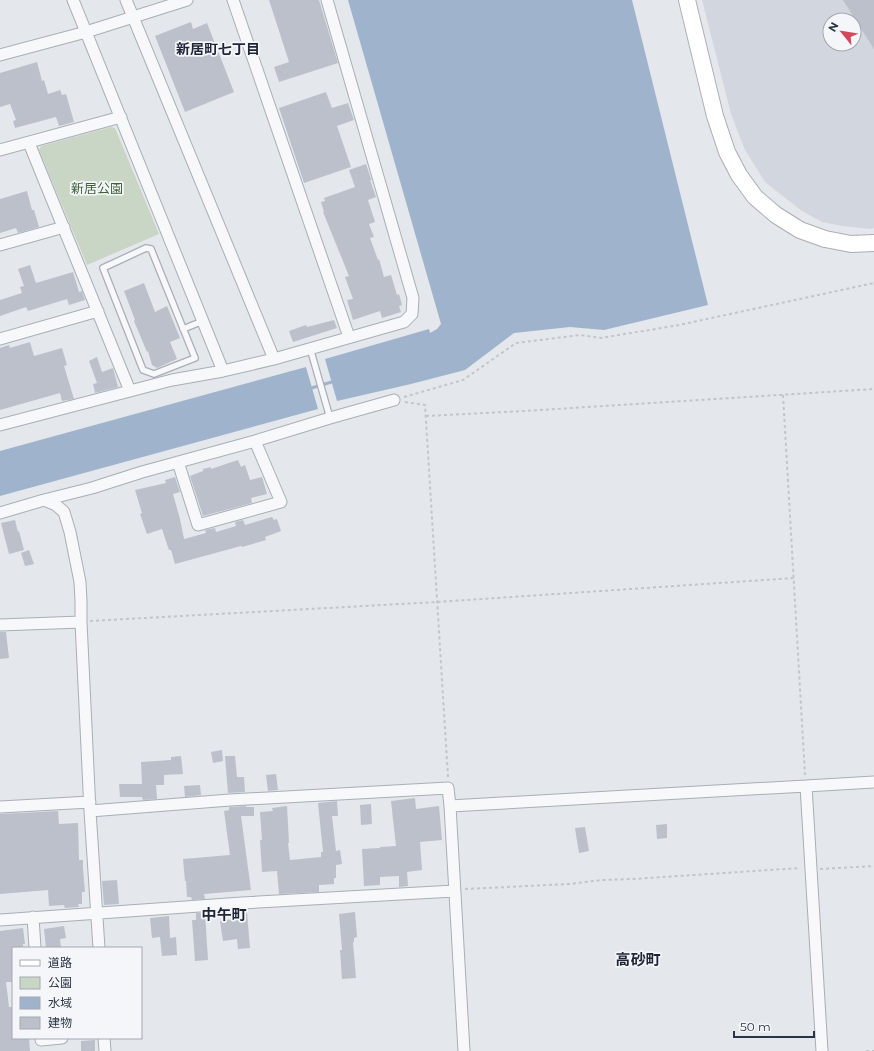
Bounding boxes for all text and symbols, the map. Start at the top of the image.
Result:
north arrow [822,12,862,52]
text: N [825,20,842,34]
district label: 新居町七丁目 [176,40,260,58]
park label: 新居公園 [71,180,123,196]
district label: 中午町 [201,905,247,924]
legend [12,947,142,1039]
district label: 高砂町 [615,950,661,969]
text: 道路 [48,955,72,970]
text: 公園 [48,975,72,990]
text: 水域 [48,995,72,1010]
scale bar [734,1013,814,1039]
text: 建物 [48,1015,72,1030]
text: 50 m [740,1019,771,1034]

